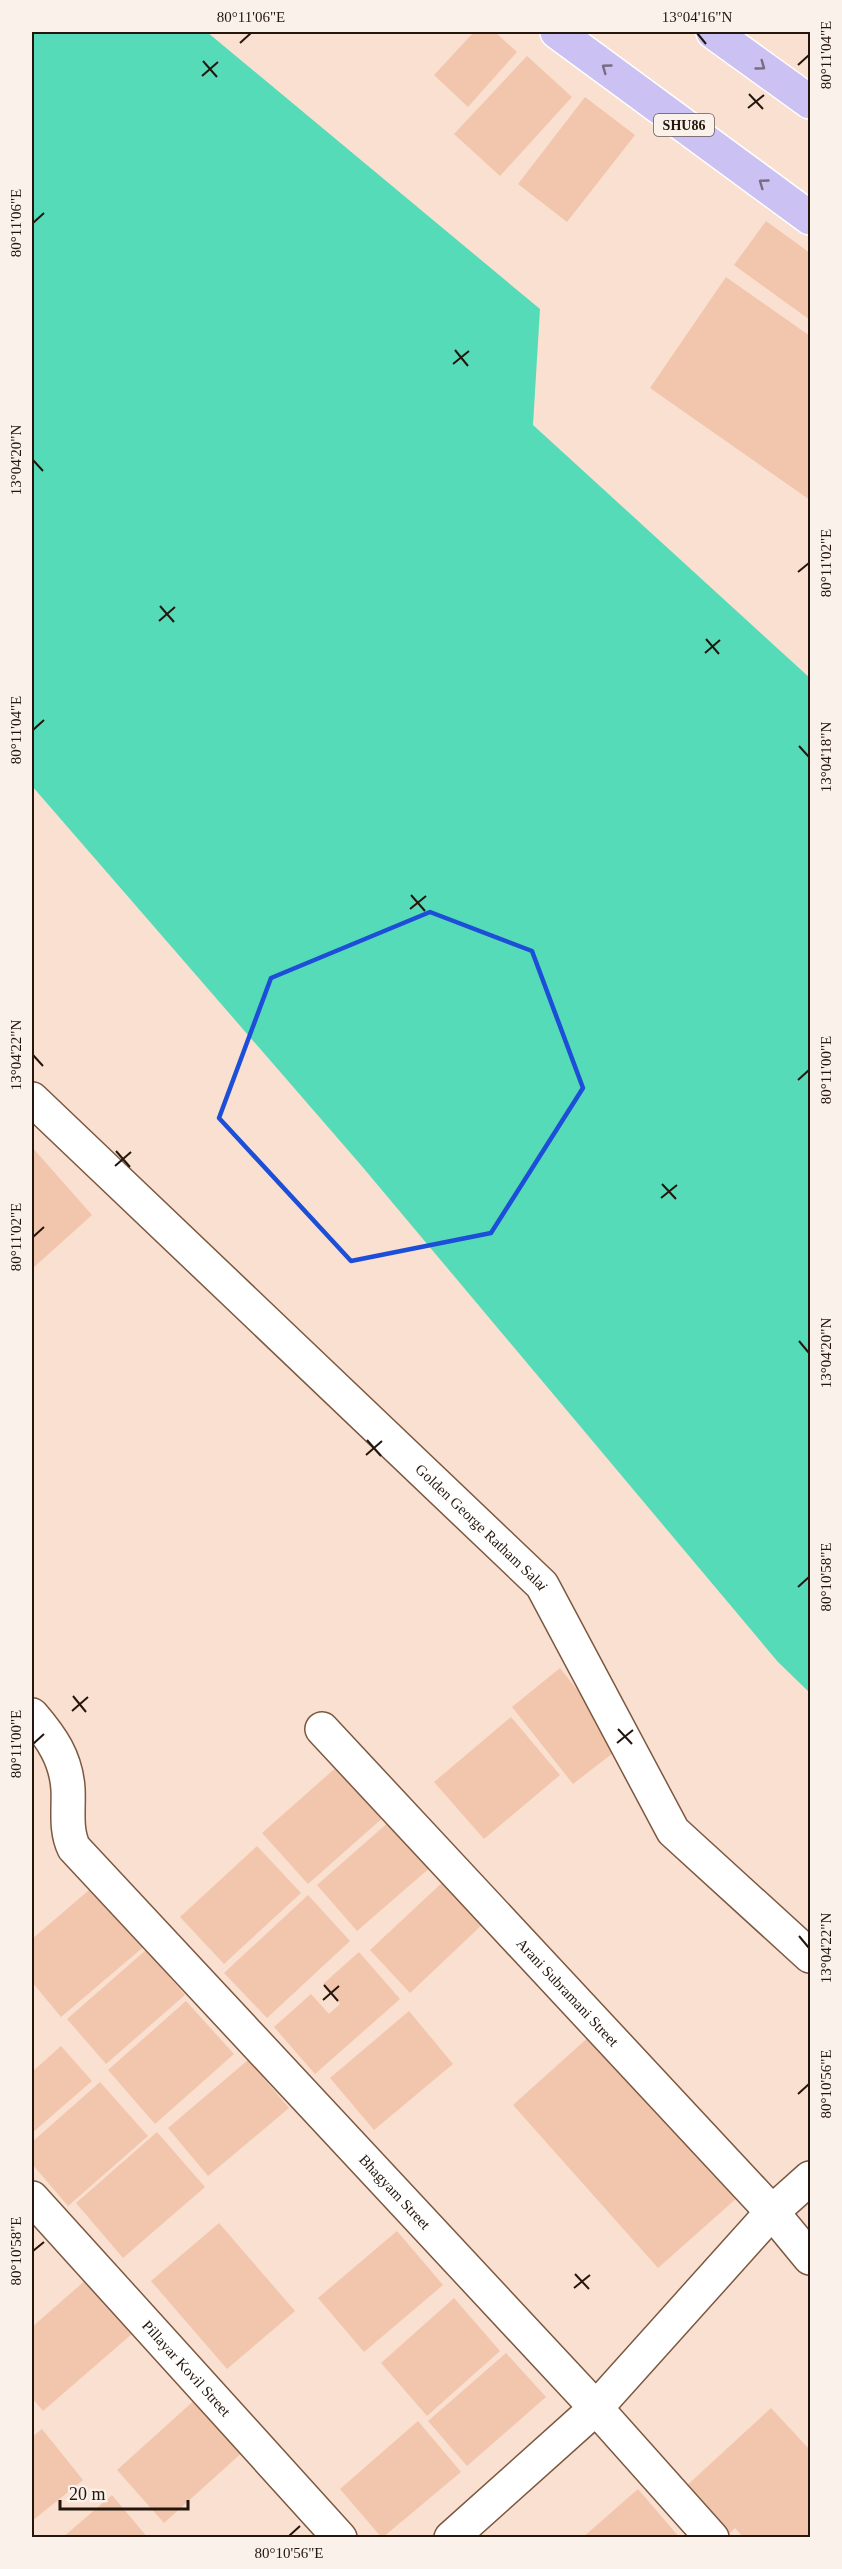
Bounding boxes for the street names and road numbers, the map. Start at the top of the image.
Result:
road number: SHU86 [654,114,714,136]
street label: Golden George Ratham Salai [412,1461,551,1593]
street label: Arani Subramani Street [513,1935,622,2050]
street label: Bhagyam Street [356,2151,434,2233]
street label: Pillayar Kovil Street [139,2317,234,2420]

